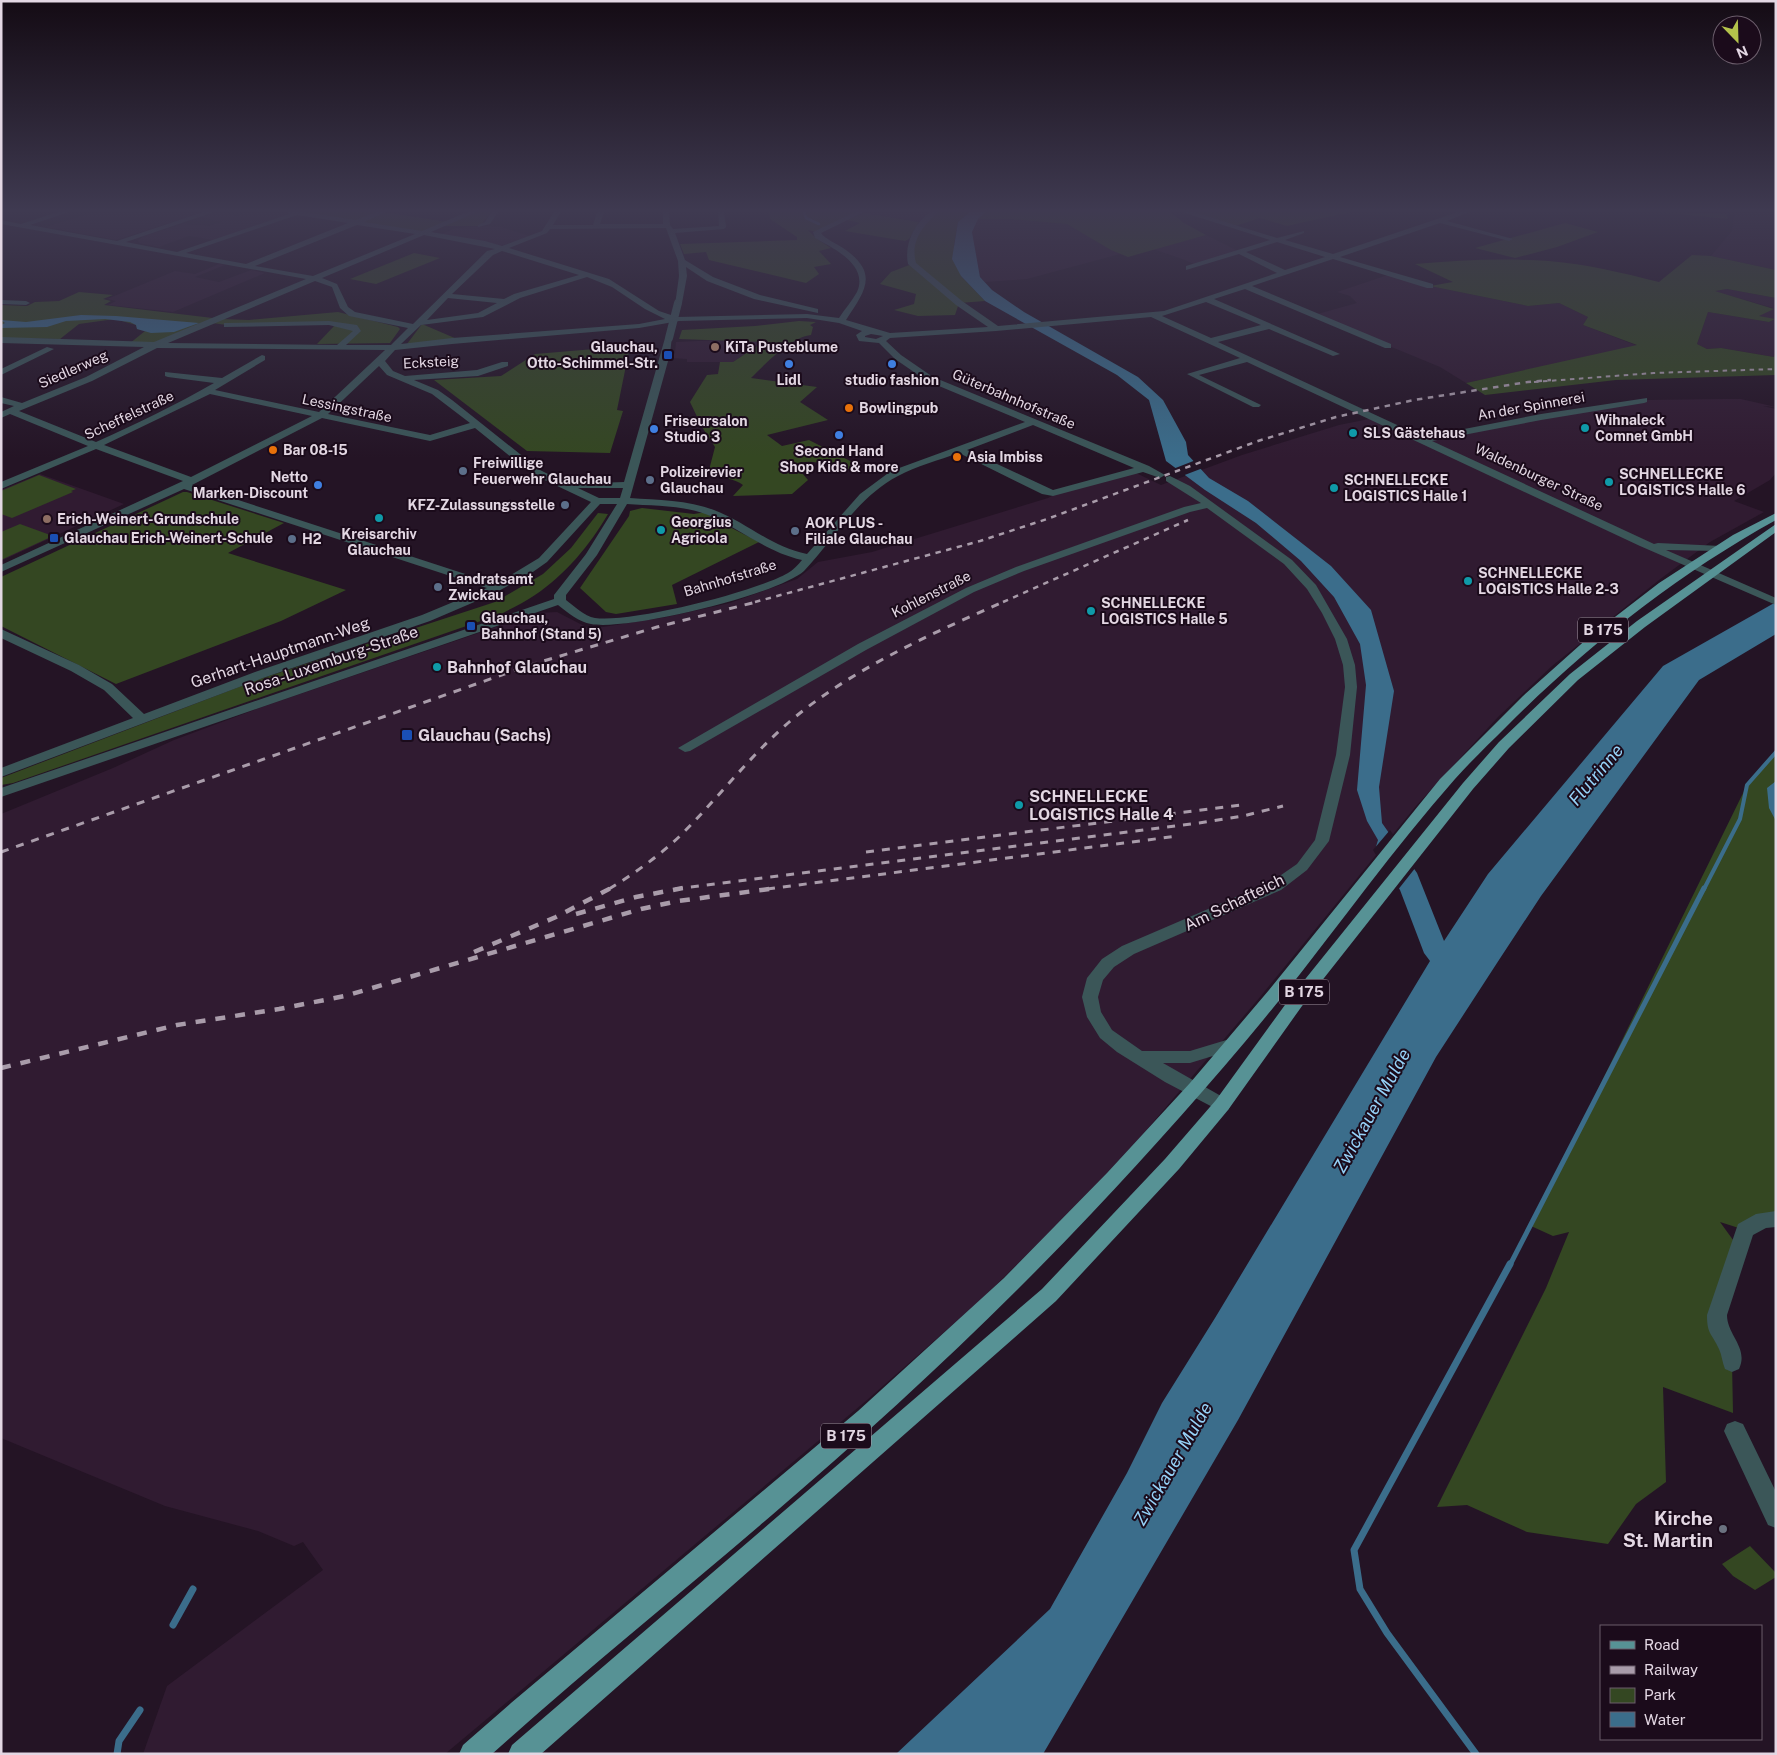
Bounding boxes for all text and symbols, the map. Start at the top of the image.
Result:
north arrow [1712,15,1762,65]
text: N [1734,42,1750,61]
place label: Glauchau, Otto-Schimmel-Str. [527,339,658,371]
place label: KiTa Pusteblume [725,339,838,355]
marker: KiTa Pusteblume [709,341,721,353]
street label: Siedlerweg [36,347,110,391]
marker: Glauchau, Otto-Schimmel-Str. [662,349,674,361]
street label: Ecksteig [403,353,460,371]
marker: Lidl [783,358,795,370]
marker: studio fashion [886,358,898,370]
street label: Güterbahnhofstraße [950,366,1078,432]
place label: Lidl [777,372,802,388]
place label: studio fashion [845,372,939,388]
street label: Scheffelstraße [82,387,176,443]
street label: An der Spinnerei [1476,389,1586,423]
street label: Lessingstraße [301,391,393,425]
place label: Bowlingpub [859,400,938,416]
marker: Bowlingpub [843,402,855,414]
place label: Wihnaleck Comnet GmbH [1595,412,1693,444]
place label: Friseursalon Studio 3 [664,413,748,445]
marker: Wihnaleck Comnet GmbH [1579,422,1591,434]
marker: Friseursalon Studio 3 [648,423,660,435]
place label: SLS Gästehaus [1363,425,1465,441]
marker: SLS Gästehaus [1347,427,1359,439]
marker: Second Hand Shop Kids & more [833,429,845,441]
street label: Waldenburger Straße [1472,440,1606,514]
place label: Bar 08-15 [283,442,348,458]
place label: Second Hand Shop Kids & more [780,443,898,475]
marker: Bar 08-15 [267,444,279,456]
place label: Asia Imbiss [967,449,1043,465]
marker: Asia Imbiss [951,451,963,463]
place label: Freiwillige Feuerwehr Glauchau [473,455,611,487]
place label: Polizeirevier Glauchau [660,464,743,496]
marker: Freiwillige Feuerwehr Glauchau [457,465,469,477]
place label: SCHNELLECKE LOGISTICS Halle 6 [1619,466,1745,498]
place label: Netto Marken-Discount [193,469,308,501]
place label: SCHNELLECKE LOGISTICS Halle 1 [1344,472,1467,504]
marker: Polizeirevier Glauchau [644,474,656,486]
marker: SCHNELLECKE LOGISTICS Halle 6 [1603,476,1615,488]
marker: Netto Marken-Discount [312,479,324,491]
marker: SCHNELLECKE LOGISTICS Halle 1 [1328,482,1340,494]
place label: KFZ-Zulassungsstelle [407,497,555,513]
marker: KFZ-Zulassungsstelle [559,499,571,511]
place label: Erich-Weinert-Grundschule [57,511,239,527]
marker: Kreisarchiv Glauchau [373,512,385,524]
marker: Erich-Weinert-Grundschule [41,513,53,525]
place label: Georgius Agricola [671,514,732,546]
place label: AOK PLUS - Filiale Glauchau [805,515,913,547]
marker: Georgius Agricola [655,524,667,536]
marker: AOK PLUS - Filiale Glauchau [789,525,801,537]
place label: Kreisarchiv Glauchau [341,526,418,558]
place label: Glauchau Erich-Weinert-Schule [64,530,273,546]
place label: H2 [302,531,322,547]
marker: Glauchau Erich-Weinert-Schule [48,532,60,544]
marker: H2 [286,533,298,545]
street label: Bahnhofstraße [682,556,778,600]
place label: SCHNELLECKE LOGISTICS Halle 2-3 [1478,565,1619,597]
street label: Kohlenstraße [889,567,973,621]
place label: Landratsamt Zwickau [448,571,533,603]
marker: SCHNELLECKE LOGISTICS Halle 2-3 [1462,575,1474,587]
marker: Landratsamt Zwickau [432,581,444,593]
place label: SCHNELLECKE LOGISTICS Halle 5 [1101,595,1228,627]
marker: SCHNELLECKE LOGISTICS Halle 5 [1085,605,1097,617]
place label: Glauchau, Bahnhof (Stand 5) [481,610,602,642]
street label: Gerhart-Hauptmann-Weg [188,613,372,692]
road number: B 175 [1578,618,1628,642]
marker: Glauchau, Bahnhof (Stand 5) [465,620,477,632]
street label: Rosa-Luxemburg-Straße [242,622,421,699]
place label: Bahnhof Glauchau [447,658,587,677]
marker: Bahnhof Glauchau [431,661,443,673]
place label: Glauchau (Sachs) [418,726,551,745]
marker: Glauchau (Sachs) [400,728,414,742]
water label: Flutrinne [1564,740,1627,810]
place label: SCHNELLECKE LOGISTICS Halle 4 [1029,787,1174,824]
marker: SCHNELLECKE LOGISTICS Halle 4 [1013,799,1025,811]
street label: Am Schafteich [1181,870,1287,935]
road number: B 175 [1279,980,1329,1004]
water label: Zwickauer Mulde [1329,1045,1414,1177]
water label: Zwickauer Mulde [1129,1398,1216,1529]
road number: B 175 [821,1424,871,1448]
place label: Kirche St. Martin [1623,1507,1713,1551]
marker: Kirche St. Martin [1717,1523,1729,1535]
legend [1600,1625,1762,1740]
text: Road [1644,1636,1680,1653]
text: Railway [1644,1661,1698,1678]
text: Park [1644,1686,1676,1703]
text: Water [1644,1711,1686,1728]

